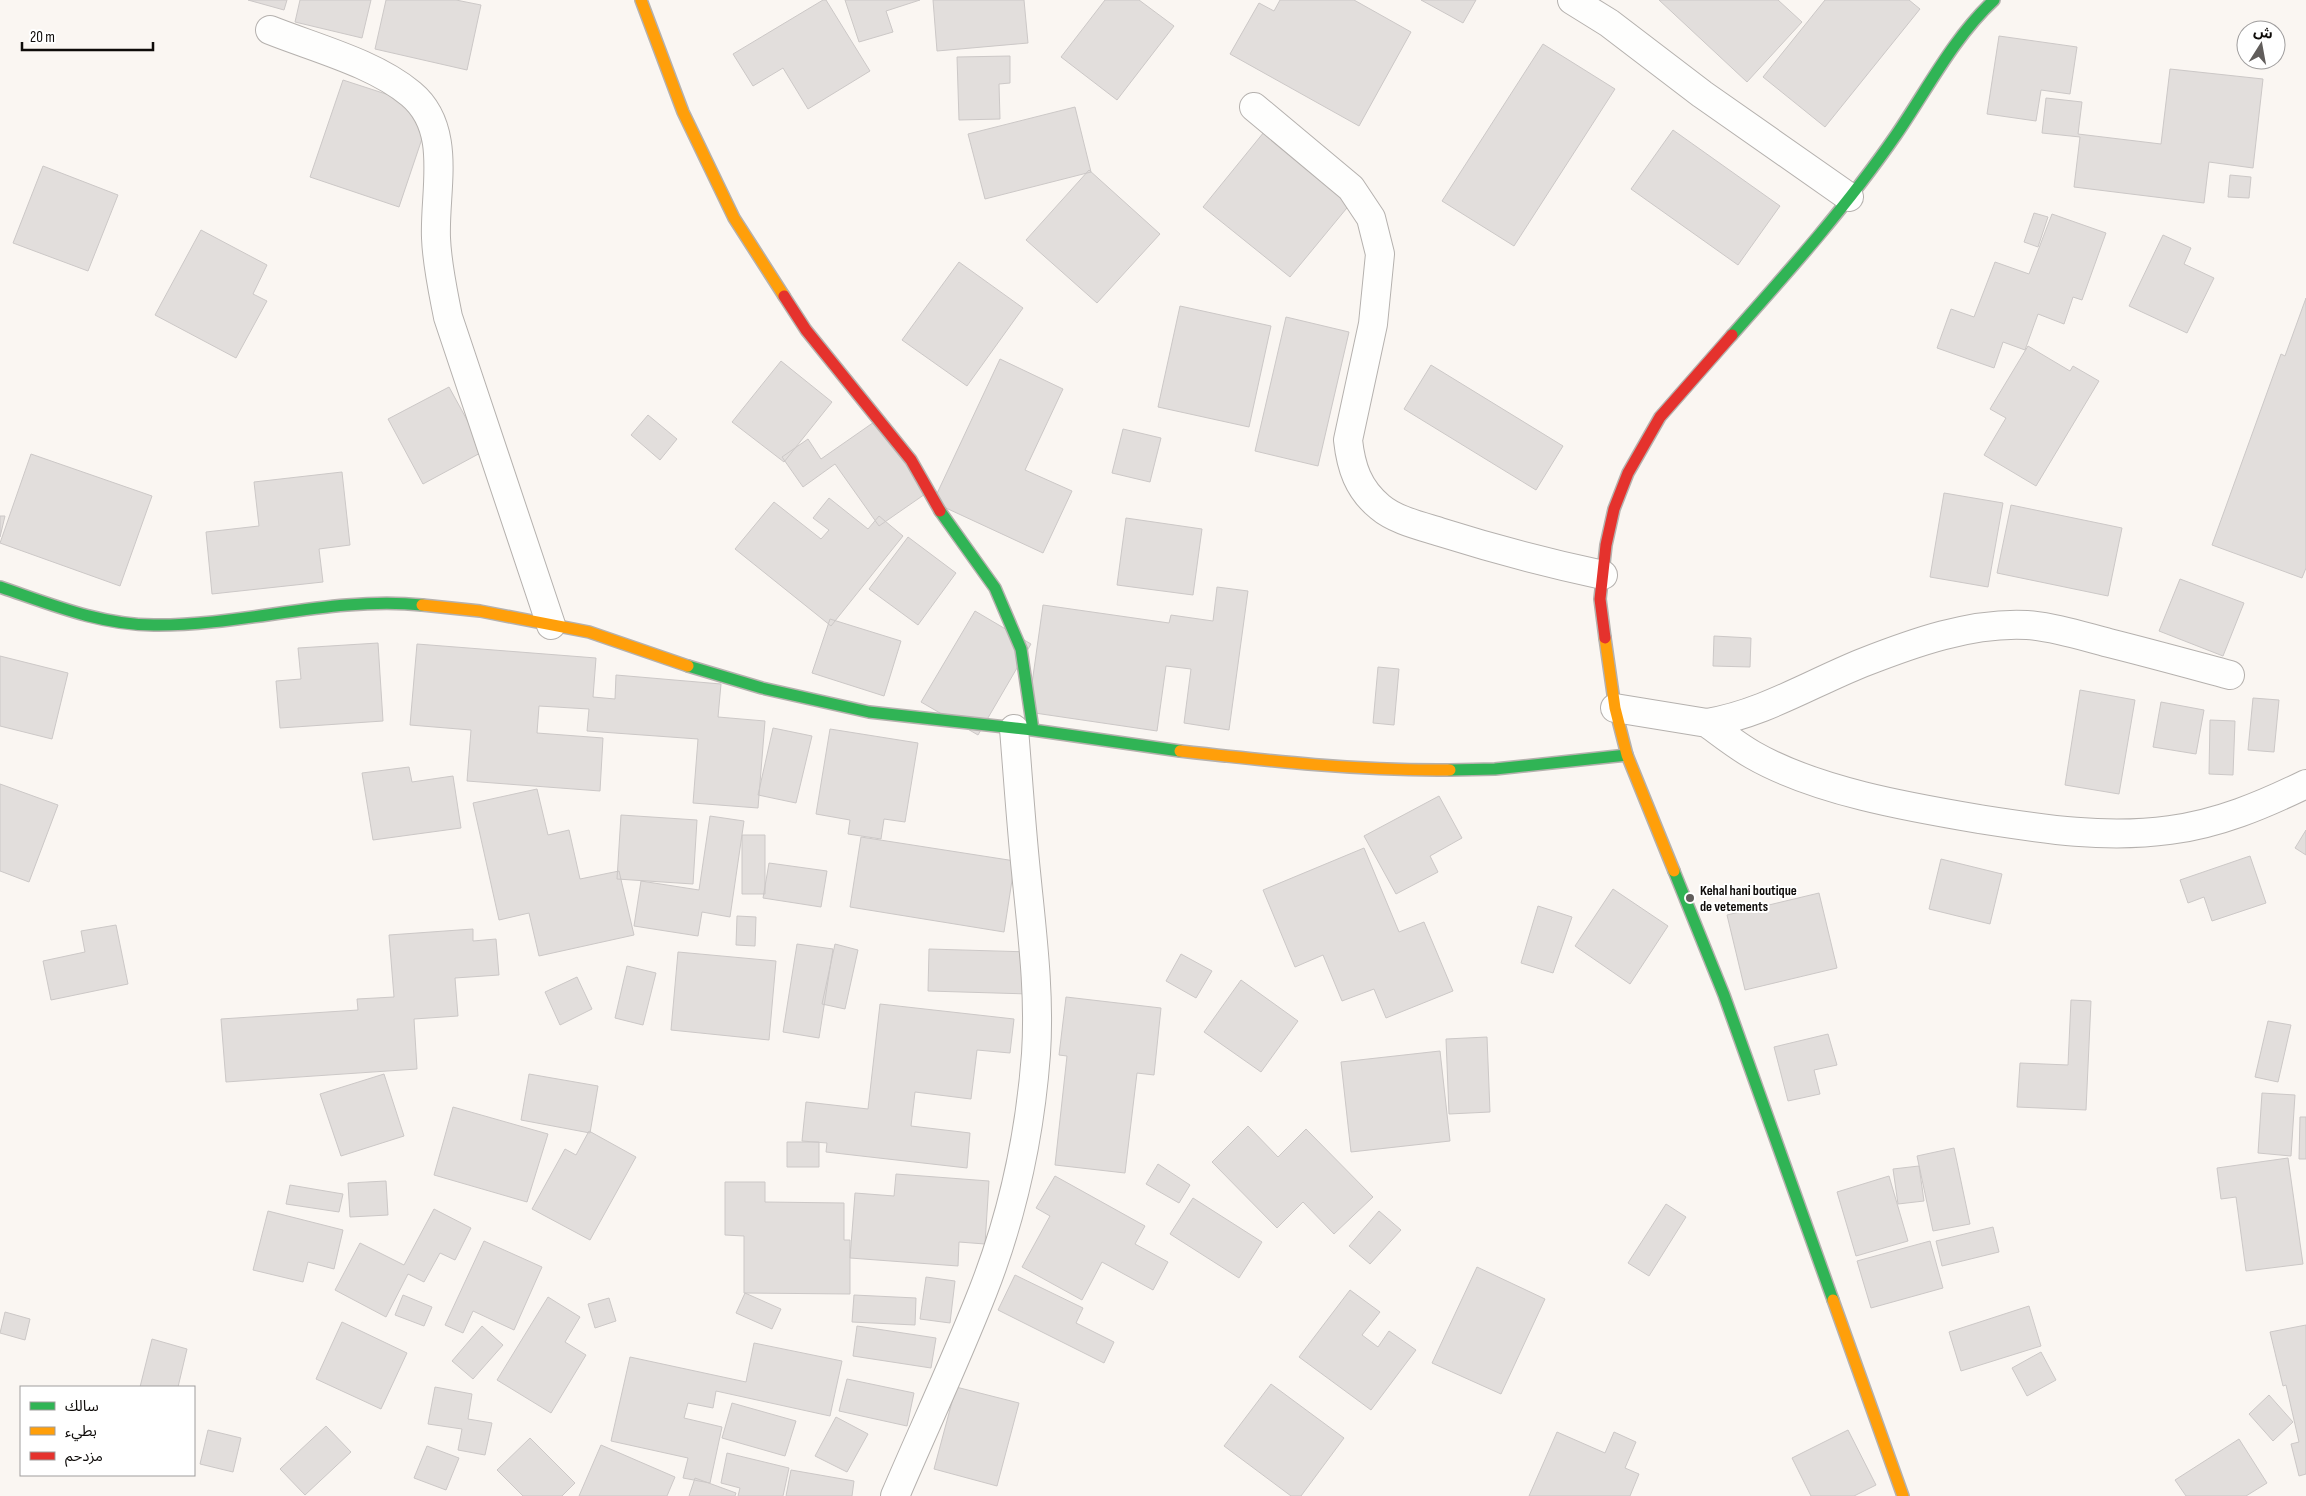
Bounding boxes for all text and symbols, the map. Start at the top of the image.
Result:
scale bar [22,20,154,52]
north arrow [2236,20,2286,70]
text: ش [2252,23,2274,43]
text: 20 m [30,28,55,47]
place label: Kehal hani boutique de vetements [1700,882,1797,915]
marker: Kehal hani boutique de vetements [1684,892,1696,904]
legend [20,1386,195,1476]
text: سالك [65,1397,99,1416]
text: بطيء [65,1422,97,1442]
text: مزدحم [65,1447,103,1467]

